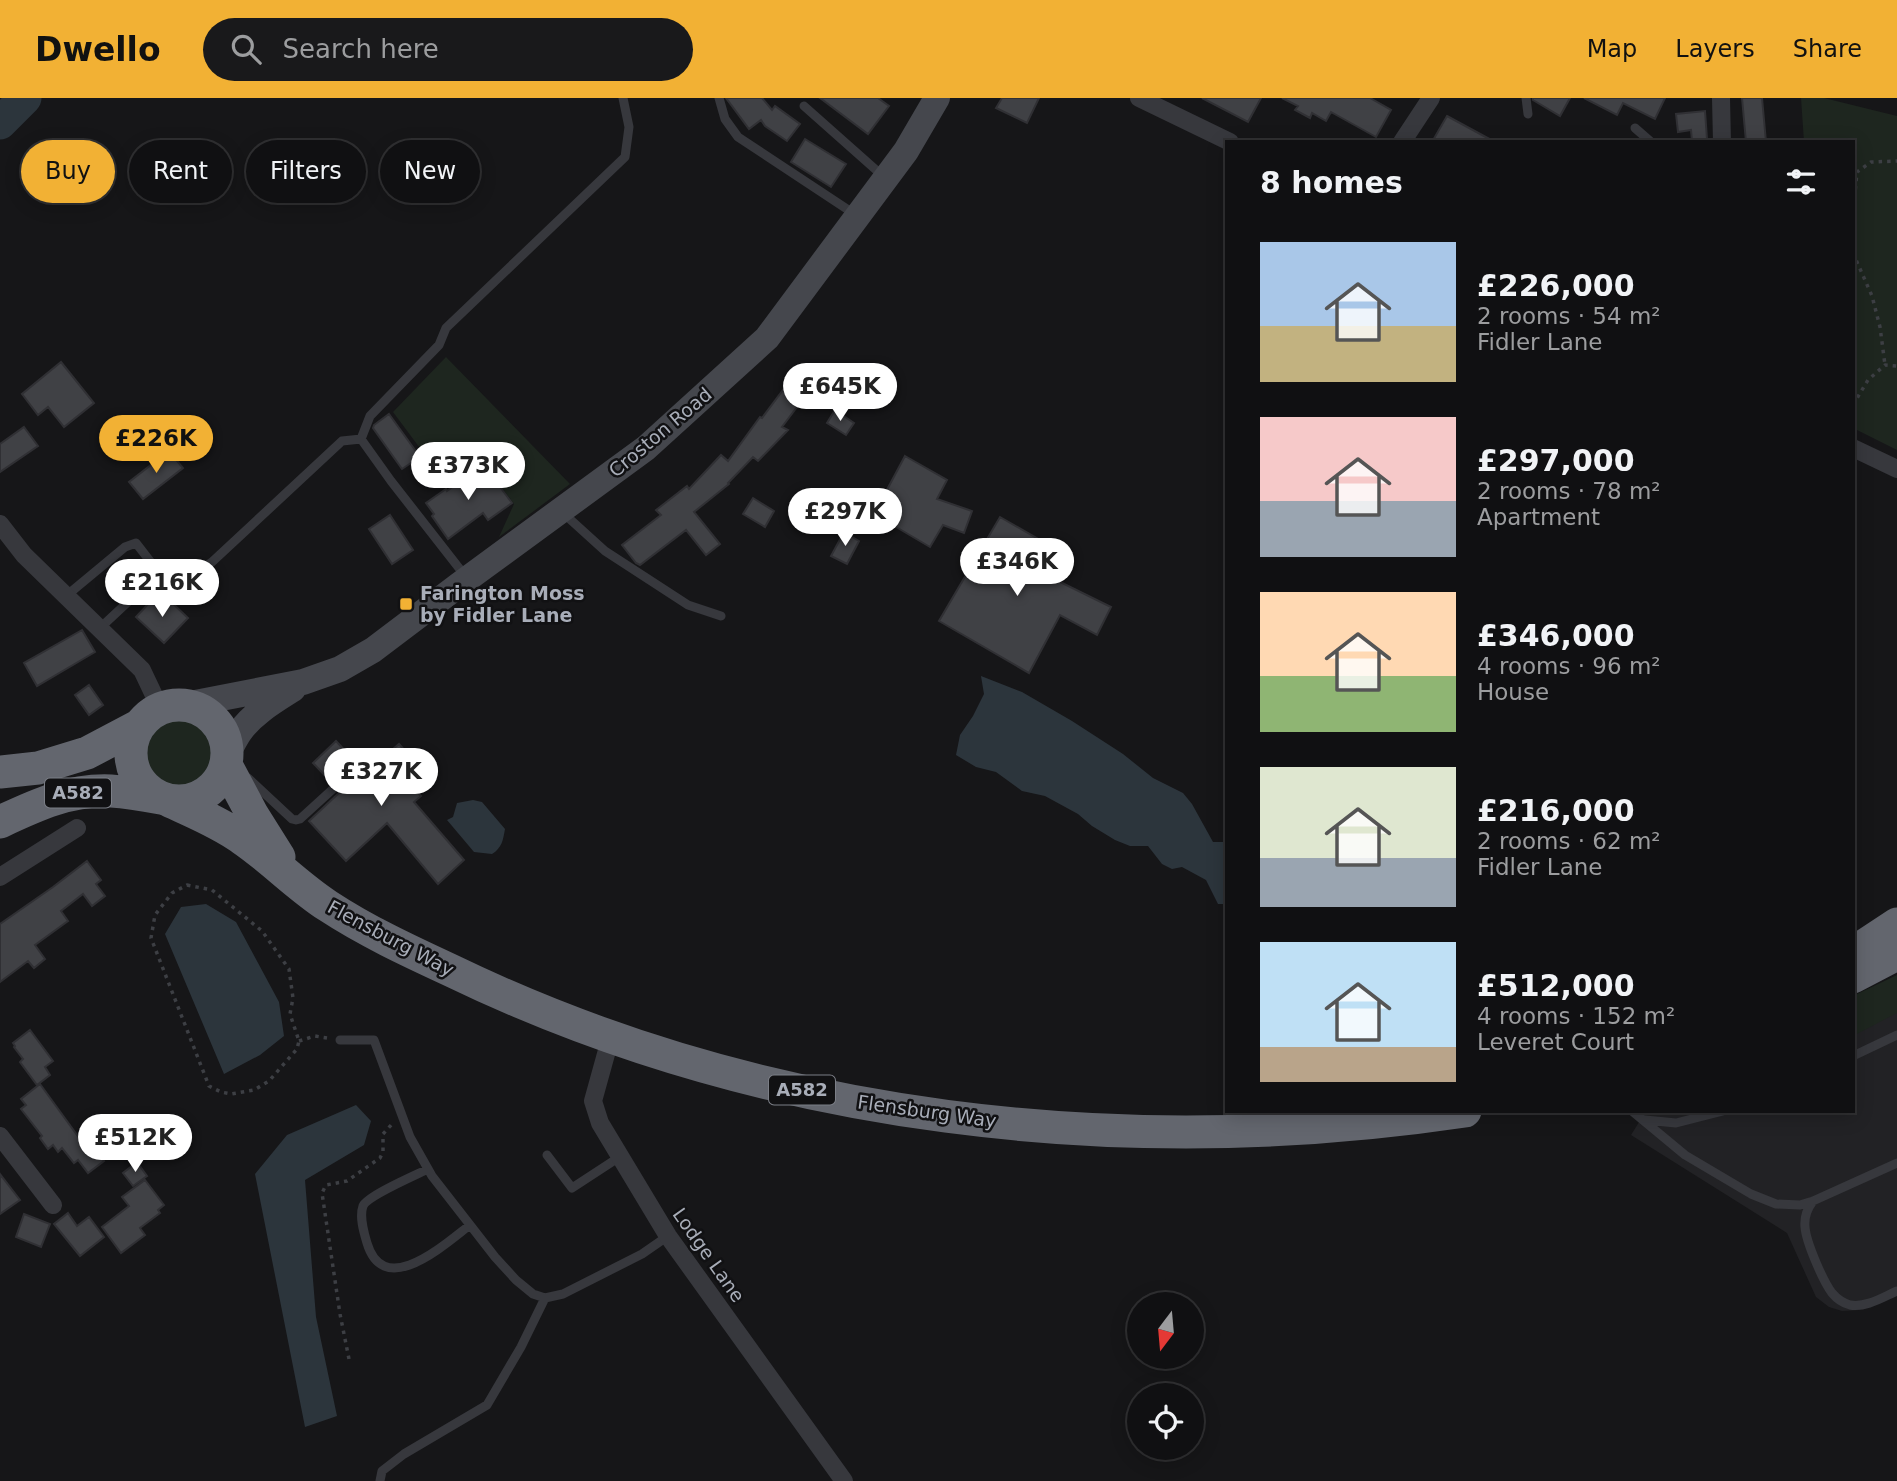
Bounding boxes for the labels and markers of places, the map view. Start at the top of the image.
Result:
pin: £645K [791,364,889,423]
pin: £226K [107,416,205,475]
pin: £373K [419,442,517,502]
pin: £297K [796,489,894,548]
pin: £346K [968,538,1066,598]
pin: £216K [113,560,211,619]
place label: Farington Moss by Fidler Lane [420,582,585,626]
marker: Farington Moss by Fidler Lane [398,596,414,612]
pin: £327K [332,748,430,808]
pin: £512K [86,1114,184,1174]

